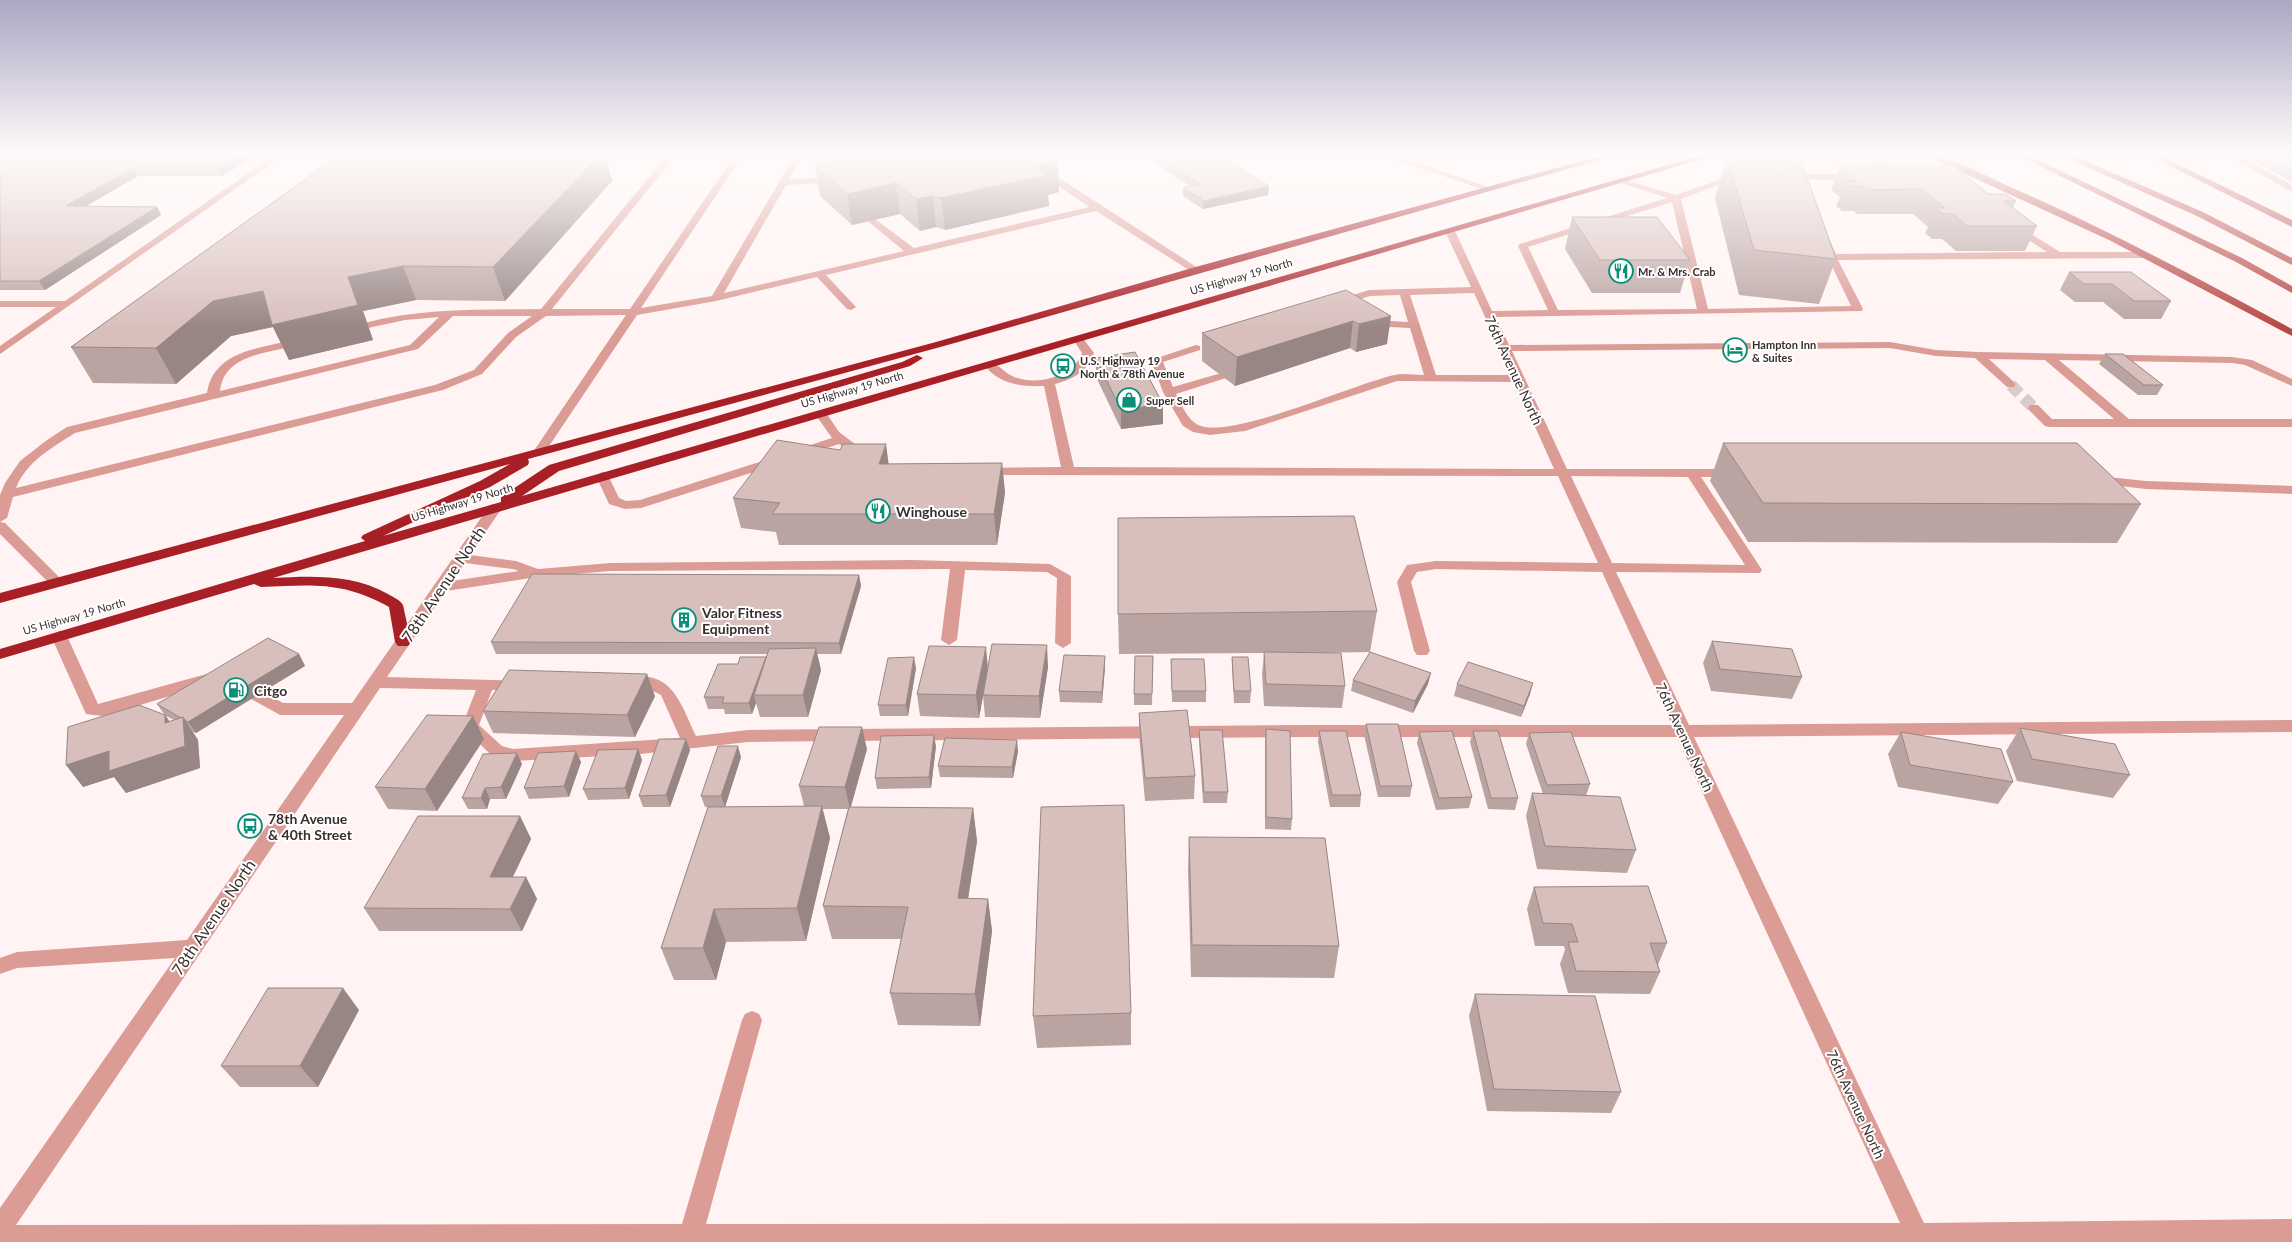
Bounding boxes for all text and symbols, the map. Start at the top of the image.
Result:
street label: US Highway 19 North [1188,255,1294,297]
restaurant icon: Mr. & Mrs. Crab [1608,258,1634,284]
place label: Mr. & Mrs. Crab [1638,265,1716,278]
street label: 76th Avenue North [1481,313,1547,427]
hotel icon: Hampton Inn & Suites [1722,337,1748,363]
place label: Hampton Inn & Suites [1752,338,1816,364]
bus stop icon: U.S. Highway 19 North & 78th Avenue [1050,353,1076,379]
place label: U.S. Highway 19 North & 78th Avenue [1080,354,1185,380]
street label: US Highway 19 North [799,368,905,410]
shop icon: Super Sell [1116,387,1142,413]
place label: Super Sell [1146,394,1194,407]
street label: US Highway 19 North [409,480,515,524]
restaurant icon: Winghouse [865,498,891,524]
place label: Winghouse [896,503,967,520]
street label: 78th Avenue North [397,523,489,645]
street label: US Highway 19 North [21,595,127,637]
place label: Valor Fitness Equipment [701,604,782,637]
building icon: Valor Fitness Equipment [671,607,697,633]
fuel station icon: Citgo [223,677,249,703]
street label: 76th Avenue North [1652,680,1718,794]
place label: Citgo [254,682,287,699]
place label: 78th Avenue & 40th Street [268,810,353,843]
bus stop icon: 78th Avenue & 40th Street [237,813,263,839]
street label: 78th Avenue North [167,856,259,978]
street label: 76th Avenue North [1823,1047,1889,1161]

